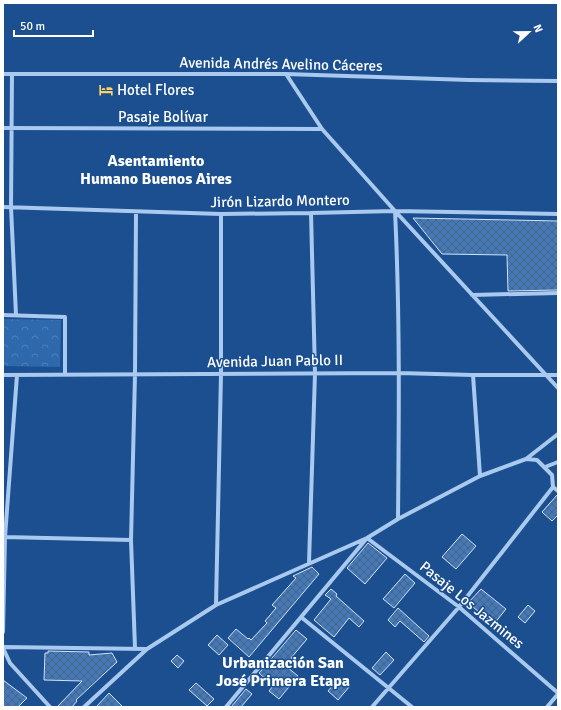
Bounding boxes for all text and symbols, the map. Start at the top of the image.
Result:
scale bar [14,12,93,38]
north arrow [509,12,549,52]
text: 50 m [20,19,45,34]
text: N [530,22,545,34]
street label: Avenida Andrés Avelino Cáceres [179,53,383,75]
place label: Hotel Flores [117,81,195,99]
hotel icon: Hotel Flores [98,82,114,98]
street label: Pasaje Bolívar [118,108,208,126]
district label: Asentamiento Humano Buenos Aires [80,151,232,189]
street label: Jirón Lizardo Montero [210,191,350,211]
street label: Avenida Juan Pablo II [207,351,343,371]
street label: Pasaje Los Jazmines [416,557,528,653]
district label: Urbanización San José Primera Etapa [216,653,350,691]

